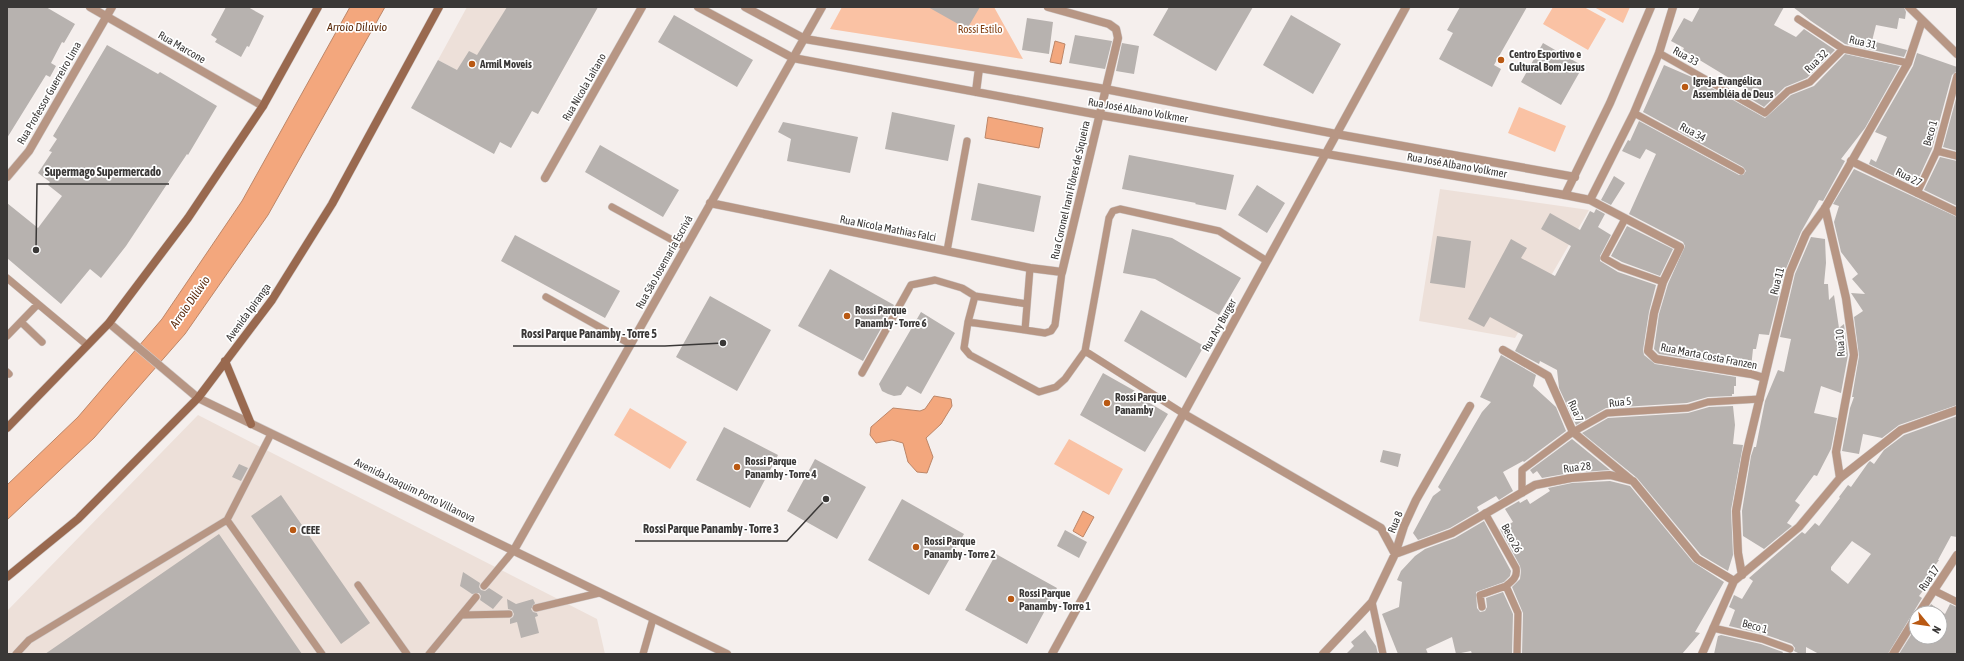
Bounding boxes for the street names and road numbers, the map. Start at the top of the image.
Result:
street label: Rua Marcone [156,29,208,65]
street label: Rua 31 [1848,33,1878,51]
street label: Rua Professor Guerreiro Lima [15,39,83,147]
street label: Rua 33 [1671,44,1701,68]
street label: Rua 32 [1802,47,1830,75]
street label: Rua Nicola Laitano [560,51,608,123]
street label: Rua José Albano Volkmer [1087,95,1190,125]
street label: Rua Coronel Irani Flôres de Siqueira [1048,119,1092,261]
street label: Beco 1 [1921,119,1939,147]
street label: Rua 34 [1678,120,1708,144]
street label: Rua José Albano Volkmer [1406,150,1509,180]
street label: Rua 27 [1894,165,1924,189]
street label: Rua São Josemaría Escrivá [633,213,695,311]
street label: Rua Nicola Mathias Falci [839,213,937,243]
street label: Rua 11 [1768,266,1786,296]
street label: Avenida Ipiranga [223,281,273,343]
street label: Rua Ary Burger [1200,296,1239,353]
street label: Rua 10 [1833,329,1847,357]
street label: Rua Marta Costa Franzen [1660,341,1758,371]
street label: Rua 5 [1608,395,1632,409]
street label: Rua 7 [1566,398,1586,424]
street label: Avenida Joaquim Porto Villanova [353,455,477,525]
street label: Rua 28 [1562,459,1592,475]
street label: Rua 8 [1385,509,1405,535]
street label: Beco 26 [1499,521,1525,555]
street label: Rua 17 [1916,563,1942,593]
street label: Beco 1 [1741,617,1769,635]

